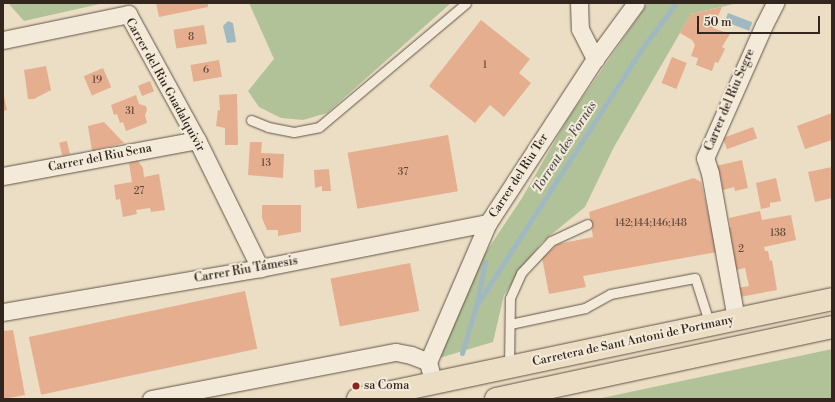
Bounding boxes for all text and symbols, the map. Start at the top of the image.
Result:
scale bar [699,8,822,34]
text: 50 m [704,15,732,30]
street label: Carrer del Riu Guadalquivir [122,16,208,154]
house number: 8 [188,32,194,44]
street label: Carrer del Riu Segre [702,47,758,153]
house number: 1 [483,60,487,72]
house number: 6 [203,65,209,77]
house number: 19 [92,75,102,87]
water label: Torrent des Fornàs [530,98,600,196]
house number: 31 [125,106,135,118]
street label: Carrer del Riu Ter [486,131,552,221]
street label: Carrer del Riu Sena [47,141,153,175]
house number: 13 [261,158,271,170]
house number: 37 [398,167,408,179]
house number: 27 [134,186,144,198]
house number: 142;144;146;148 [615,218,687,230]
house number: 138 [770,228,786,240]
house number: 2 [738,244,744,256]
street label: Carrer Riu Támesis [193,254,299,286]
street label: Carretera de Sant Antoni de Portmany [531,313,735,369]
place label: sa Coma [364,379,409,393]
marker: sa Coma [351,381,361,391]

